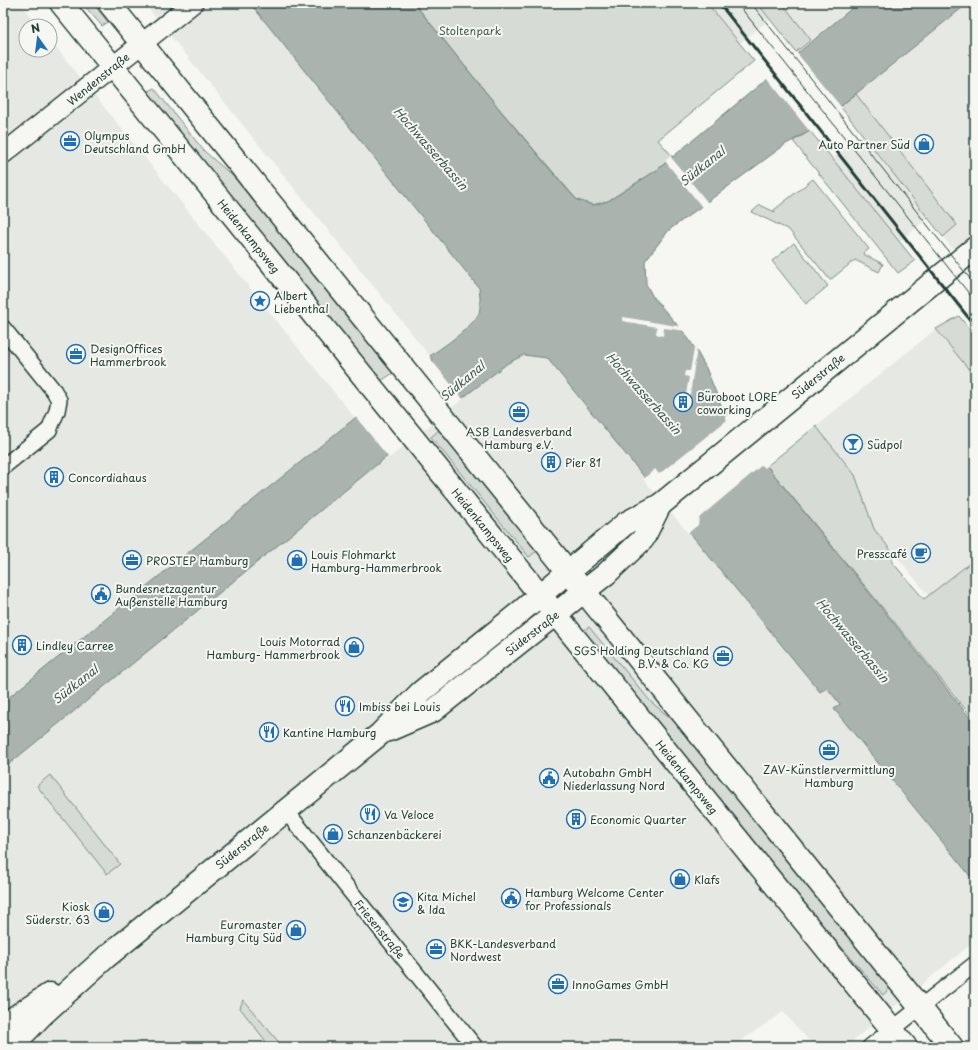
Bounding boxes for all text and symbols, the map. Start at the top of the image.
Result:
north arrow [18,18,58,58]
text: N [29,18,42,37]
park label: Stoltenpark [439,22,502,39]
street label: Wendenstraße [63,48,133,110]
water label: Hochwasserbassin [390,102,473,194]
place label: Olympus Deutschland GmbH [84,127,186,157]
office icon: Olympus Deutschland GmbH [59,130,81,152]
shop icon: Auto Partner Süd [913,133,935,155]
place label: Auto Partner Süd [818,136,910,153]
water label: Südkanal [675,141,730,190]
street label: Heidenkampsweg [214,195,284,277]
place label: Albert Liebenthal [274,287,329,317]
place icon: Albert Liebenthal [249,290,271,312]
place label: DesignOffices Hammerbrook [90,340,167,370]
office icon: DesignOffices Hammerbrook [65,343,87,365]
water label: Hochwasserbassin [602,348,686,439]
street label: Süderstraße [788,349,848,403]
water label: Südkanal [436,356,490,405]
place label: Büroboot LORE coworking [697,388,778,418]
building icon: Büroboot LORE coworking [672,391,694,413]
office icon: ASB Landesverband Hamburg e.V. [508,401,530,423]
place label: ASB Landesverband Hamburg e.V. [466,423,572,453]
bar icon: Südpol [842,433,864,455]
place label: Südpol [867,436,902,453]
building icon: Pier 81 [540,451,562,473]
place label: Pier 81 [565,454,601,471]
building icon: Concordiahaus [43,466,65,488]
place label: Concordiahaus [68,469,147,486]
street label: Heidenkampsweg [448,484,518,566]
cafe icon: Presscafé [910,542,932,564]
place label: Presscafé [857,545,907,562]
place label: Louis Flohmarkt Hamburg-Hammerbrook [311,546,443,576]
office icon: PROSTEP Hamburg [121,549,143,571]
shop icon: Louis Flohmarkt Hamburg-Hammerbrook [286,549,308,571]
place label: PROSTEP Hamburg [146,552,248,569]
place label: Bundesnetzagentur Außenstelle Hamburg [115,580,228,610]
public building icon: Bundesnetzagentur Außenstelle Hamburg [90,583,112,605]
water label: Hochwasserbassin [812,594,894,687]
street label: Süderstraße [501,606,563,660]
place label: Louis Motorrad Hamburg- Hammerbrook [207,633,341,663]
building icon: Lindley Carree [11,634,33,656]
shop icon: Louis Motorrad Hamburg- Hammerbrook [343,636,365,658]
place label: Lindley Carree [36,637,114,654]
place label: SGS Holding Deutschland B.V. & Co. KG [574,642,709,672]
office icon: SGS Holding Deutschland B.V. & Co. KG [712,645,734,667]
water label: Südkanal [48,659,103,708]
restaurant icon: Imbiss bei Louis [334,695,356,717]
place label: Imbiss bei Louis [359,698,440,715]
restaurant icon: Kantine Hamburg [258,721,280,743]
place label: Kantine Hamburg [283,724,376,741]
street label: Heidenkampsweg [652,736,722,818]
office icon: ZAV-Künstlervermittlung Hamburg [818,739,840,761]
place label: ZAV-Künstlervermittlung Hamburg [763,761,895,791]
place label: Autobahn GmbH Niederlassung Nord [563,764,665,794]
public building icon: Autobahn GmbH Niederlassung Nord [538,767,560,789]
restaurant icon: Va Veloce [359,803,381,825]
place label: Va Veloce [384,806,434,823]
building icon: Economic Quarter [565,808,587,830]
place label: Economic Quarter [590,811,687,828]
street label: Süderstraße [212,819,272,873]
shop icon: Schanzenbäckerei [322,823,344,845]
place label: Schanzenbäckerei [347,826,442,843]
shop icon: Klafs [669,868,691,890]
place label: Klafs [694,871,720,888]
place label: Hamburg Welcome Center for Professionals [525,884,665,914]
public building icon: Hamburg Welcome Center for Professionals [500,887,522,909]
place label: Kita Michel & Ida [417,888,476,918]
school or university icon: Kita Michel & Ida [392,891,414,913]
street label: Friesenstraße [351,896,409,962]
place label: Kiosk Süderstr. 63 [25,898,91,928]
shop icon: Kiosk Süderstr. 63 [93,901,115,923]
place label: Euromaster Hamburg City Süd [186,916,283,946]
shop icon: Euromaster Hamburg City Süd [285,919,307,941]
place label: BKK-Landesverband Nordwest [450,935,556,965]
office icon: BKK-Landesverband Nordwest [425,938,447,960]
office icon: InnoGames GmbH [547,973,569,995]
place label: InnoGames GmbH [572,976,669,993]

